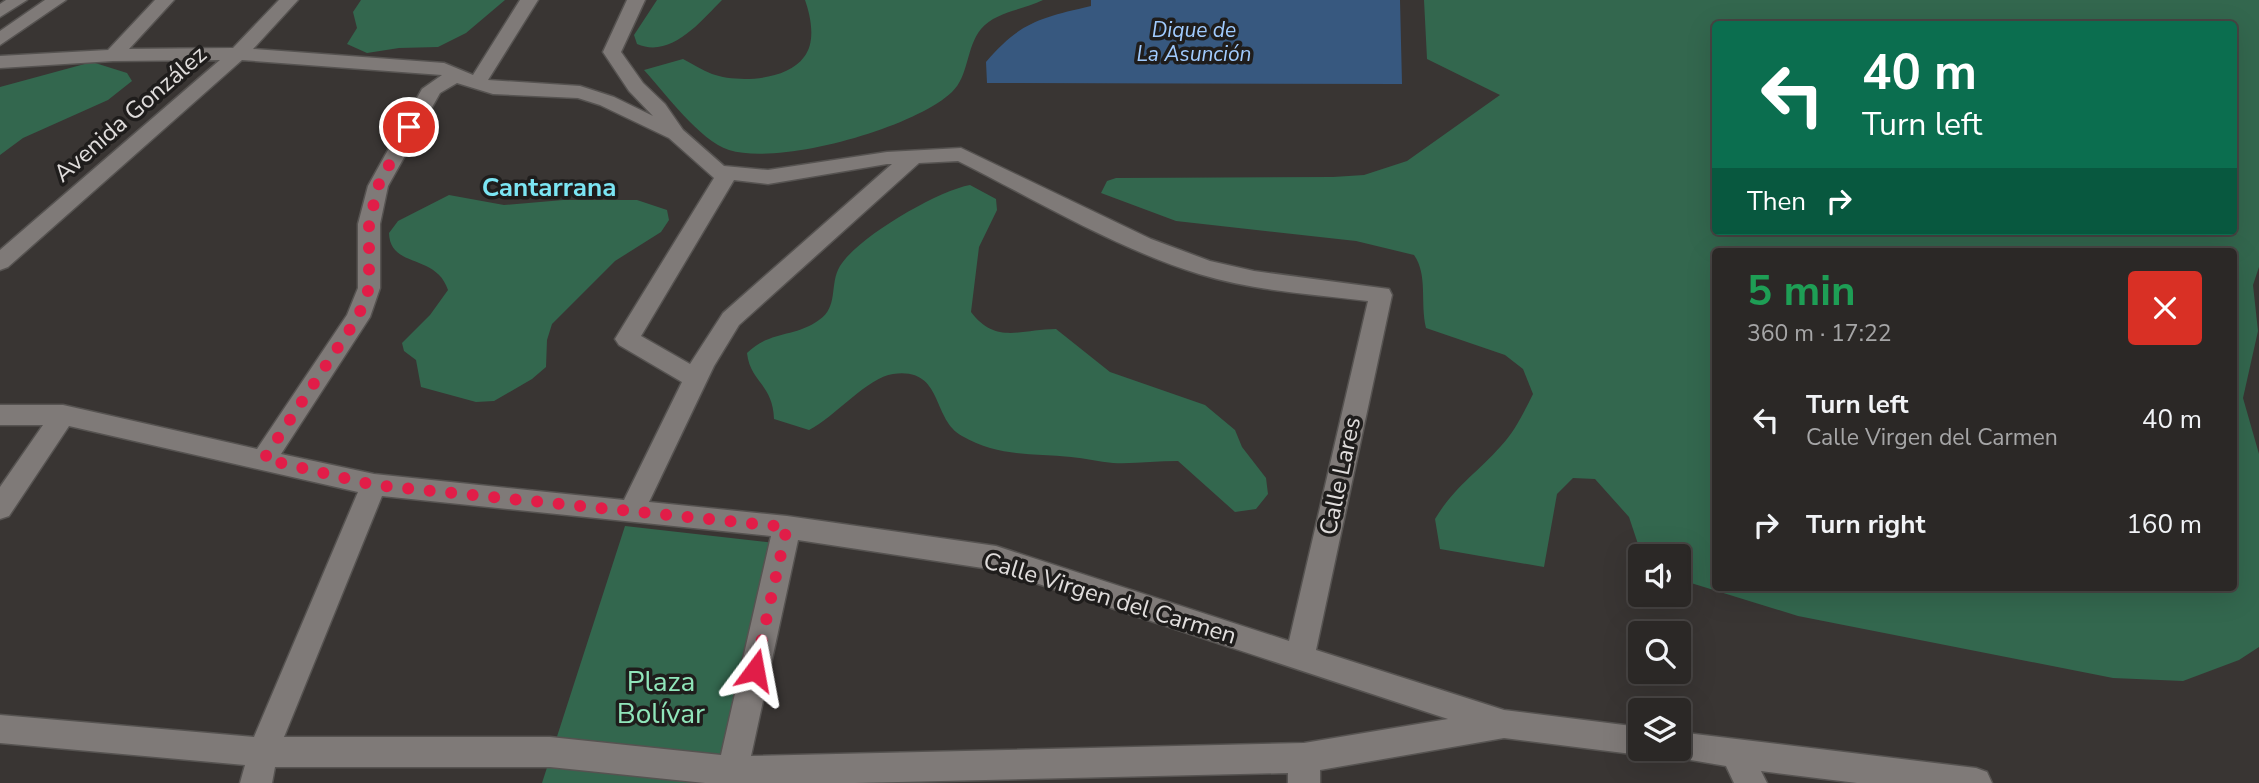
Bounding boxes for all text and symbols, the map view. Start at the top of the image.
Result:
water label: Dique de La Asunción [1136,16,1252,68]
street label: Avenida González [47,39,213,189]
text: 40 m [1862,39,1977,106]
icon: left [1747,49,1838,140]
pin [379,97,439,157]
text: Turn left [1862,103,1982,146]
icon: arrive [390,108,428,146]
district label: Cantarrana [482,170,616,205]
icon: right [1820,182,1858,220]
text: Then [1747,184,1806,219]
text: 5 min [1747,263,1856,320]
button: close [2128,271,2202,345]
text: 360 m · 17:22 [1747,318,1892,349]
text: Turn left [1806,387,1909,422]
icon: left [1747,401,1785,439]
text: 40 m [2142,402,2202,437]
street label: Calle Lares [1312,414,1368,538]
text: Calle Virgen del Carmen [1806,422,2058,453]
icon: right [1747,506,1785,544]
text: Turn right [1806,507,1925,542]
text: 160 m [2126,507,2202,542]
street label: Calle Virgen del Carmen [980,544,1240,652]
map controls [1628,544,1691,761]
button: sound [1628,544,1691,607]
button: search [1628,621,1691,684]
position arrow [718,633,792,707]
park label: Plaza Bolívar [617,663,705,733]
button: layers [1628,698,1691,761]

